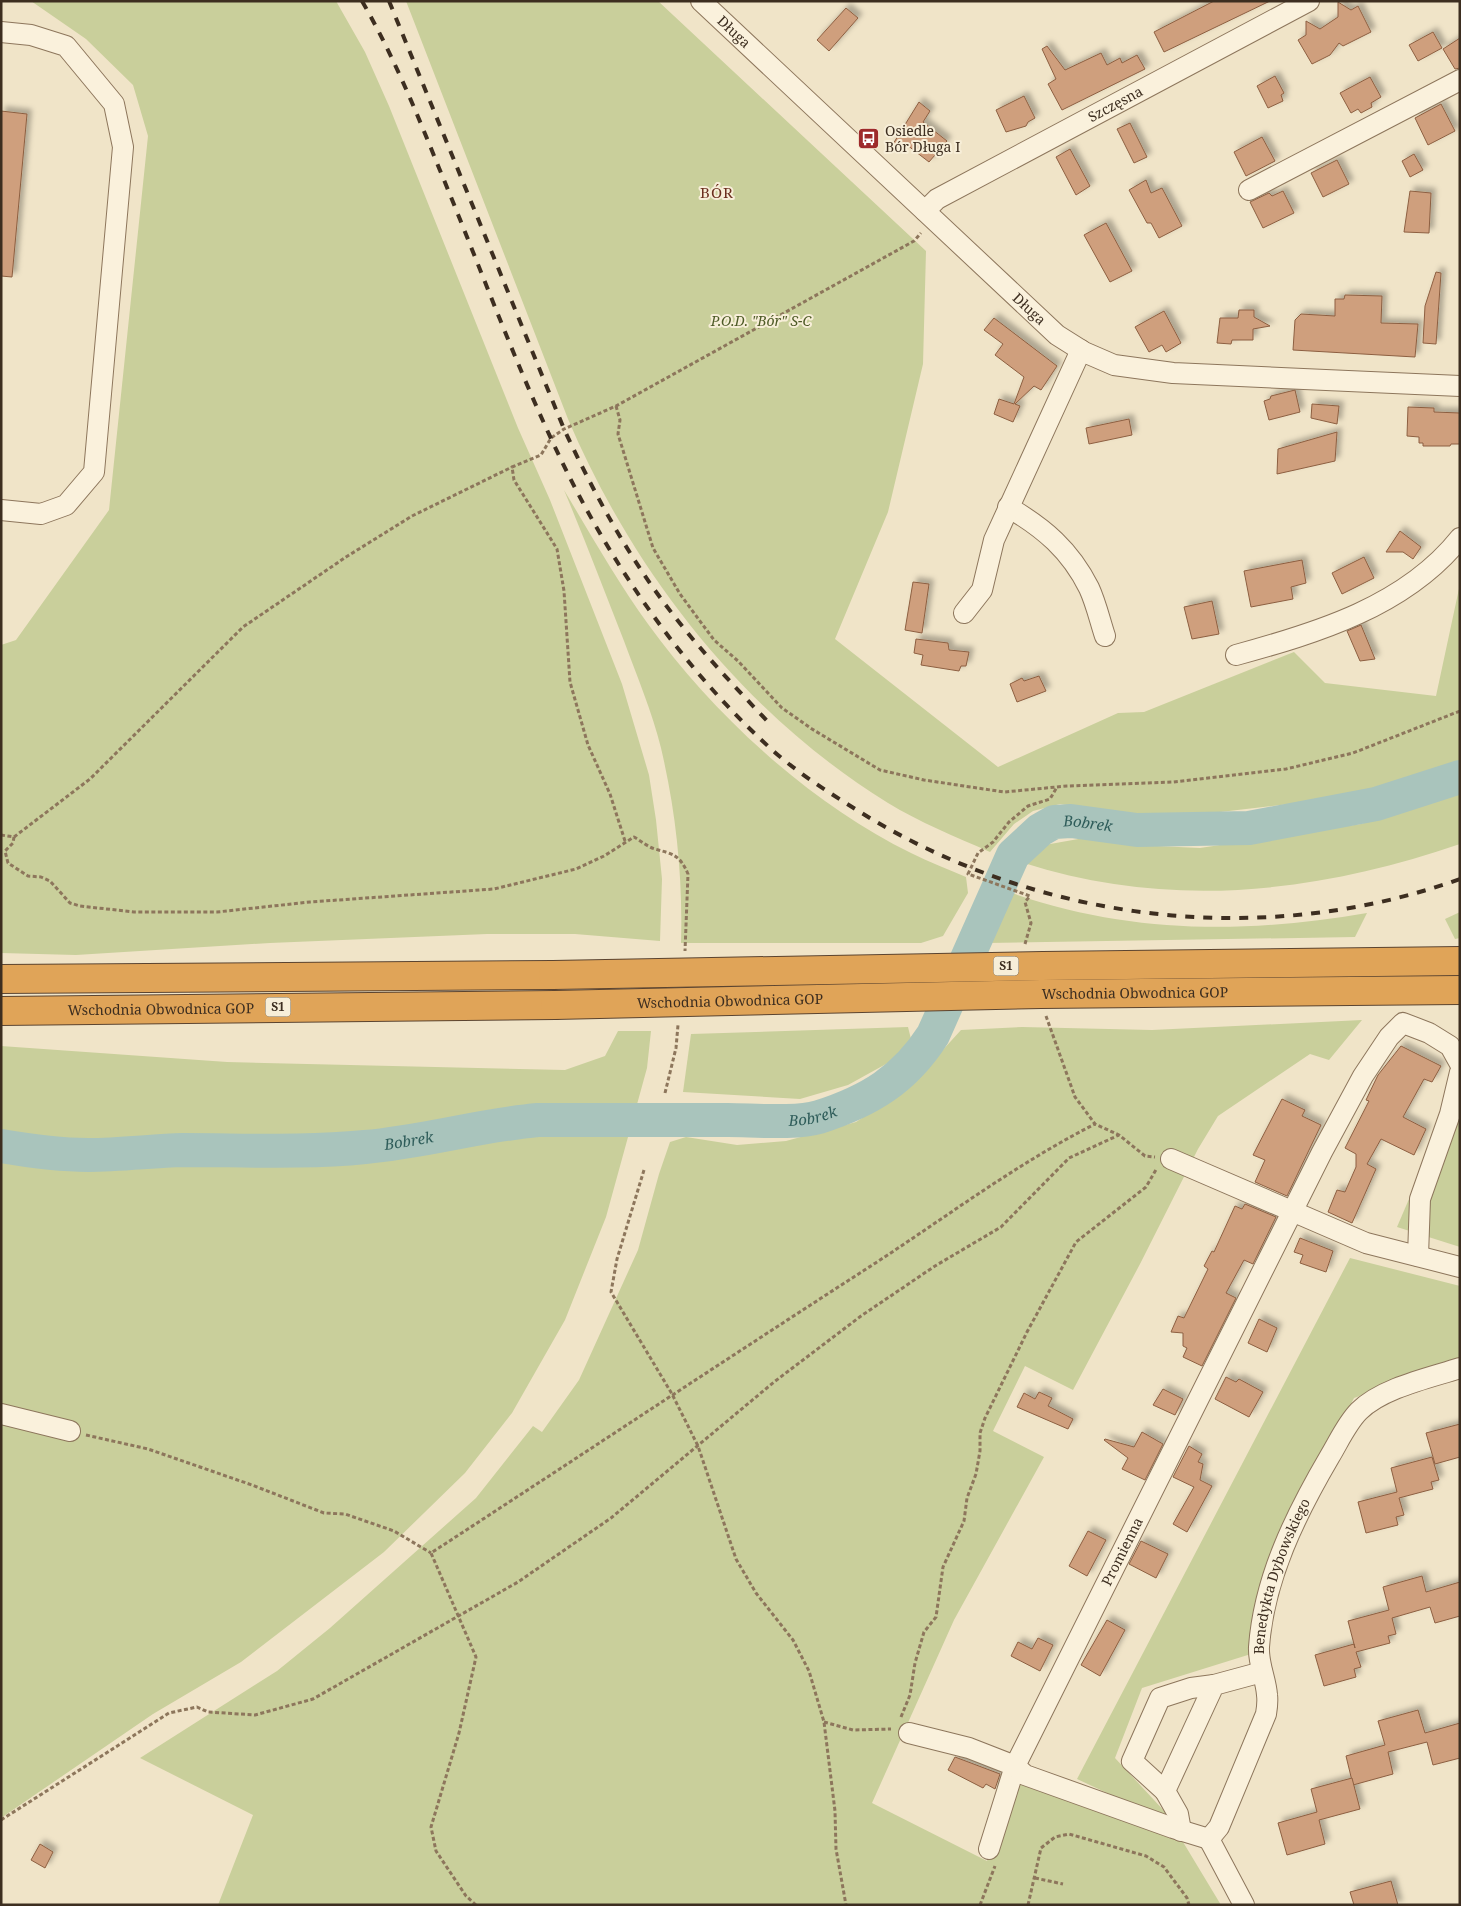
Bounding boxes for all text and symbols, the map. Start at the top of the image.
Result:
street label: Długa [713,11,755,52]
street label: Szczęsna [1084,81,1146,126]
place label: Osiedle Bór Długa I [885,121,960,156]
bus stop icon: Osiedle Bór Długa I [857,127,881,151]
district label: BÓR [700,182,734,202]
street label: Długa [1009,288,1050,329]
park label: P.O.D. "Bór" S-C [710,311,812,330]
water label: Bobrek [1062,810,1114,836]
road number: S1 [994,956,1018,976]
street label: Wschodnia Obwodnica GOP [1042,982,1228,1003]
street label: Wschodnia Obwodnica GOP [637,989,823,1012]
street label: Wschodnia Obwodnica GOP [68,998,254,1019]
road number: S1 [266,998,290,1016]
water label: Bobrek [787,1100,840,1130]
water label: Bobrek [382,1126,435,1154]
street label: Benedykta Dybowskiego [1249,1495,1314,1654]
street label: Promienna [1097,1514,1147,1589]

